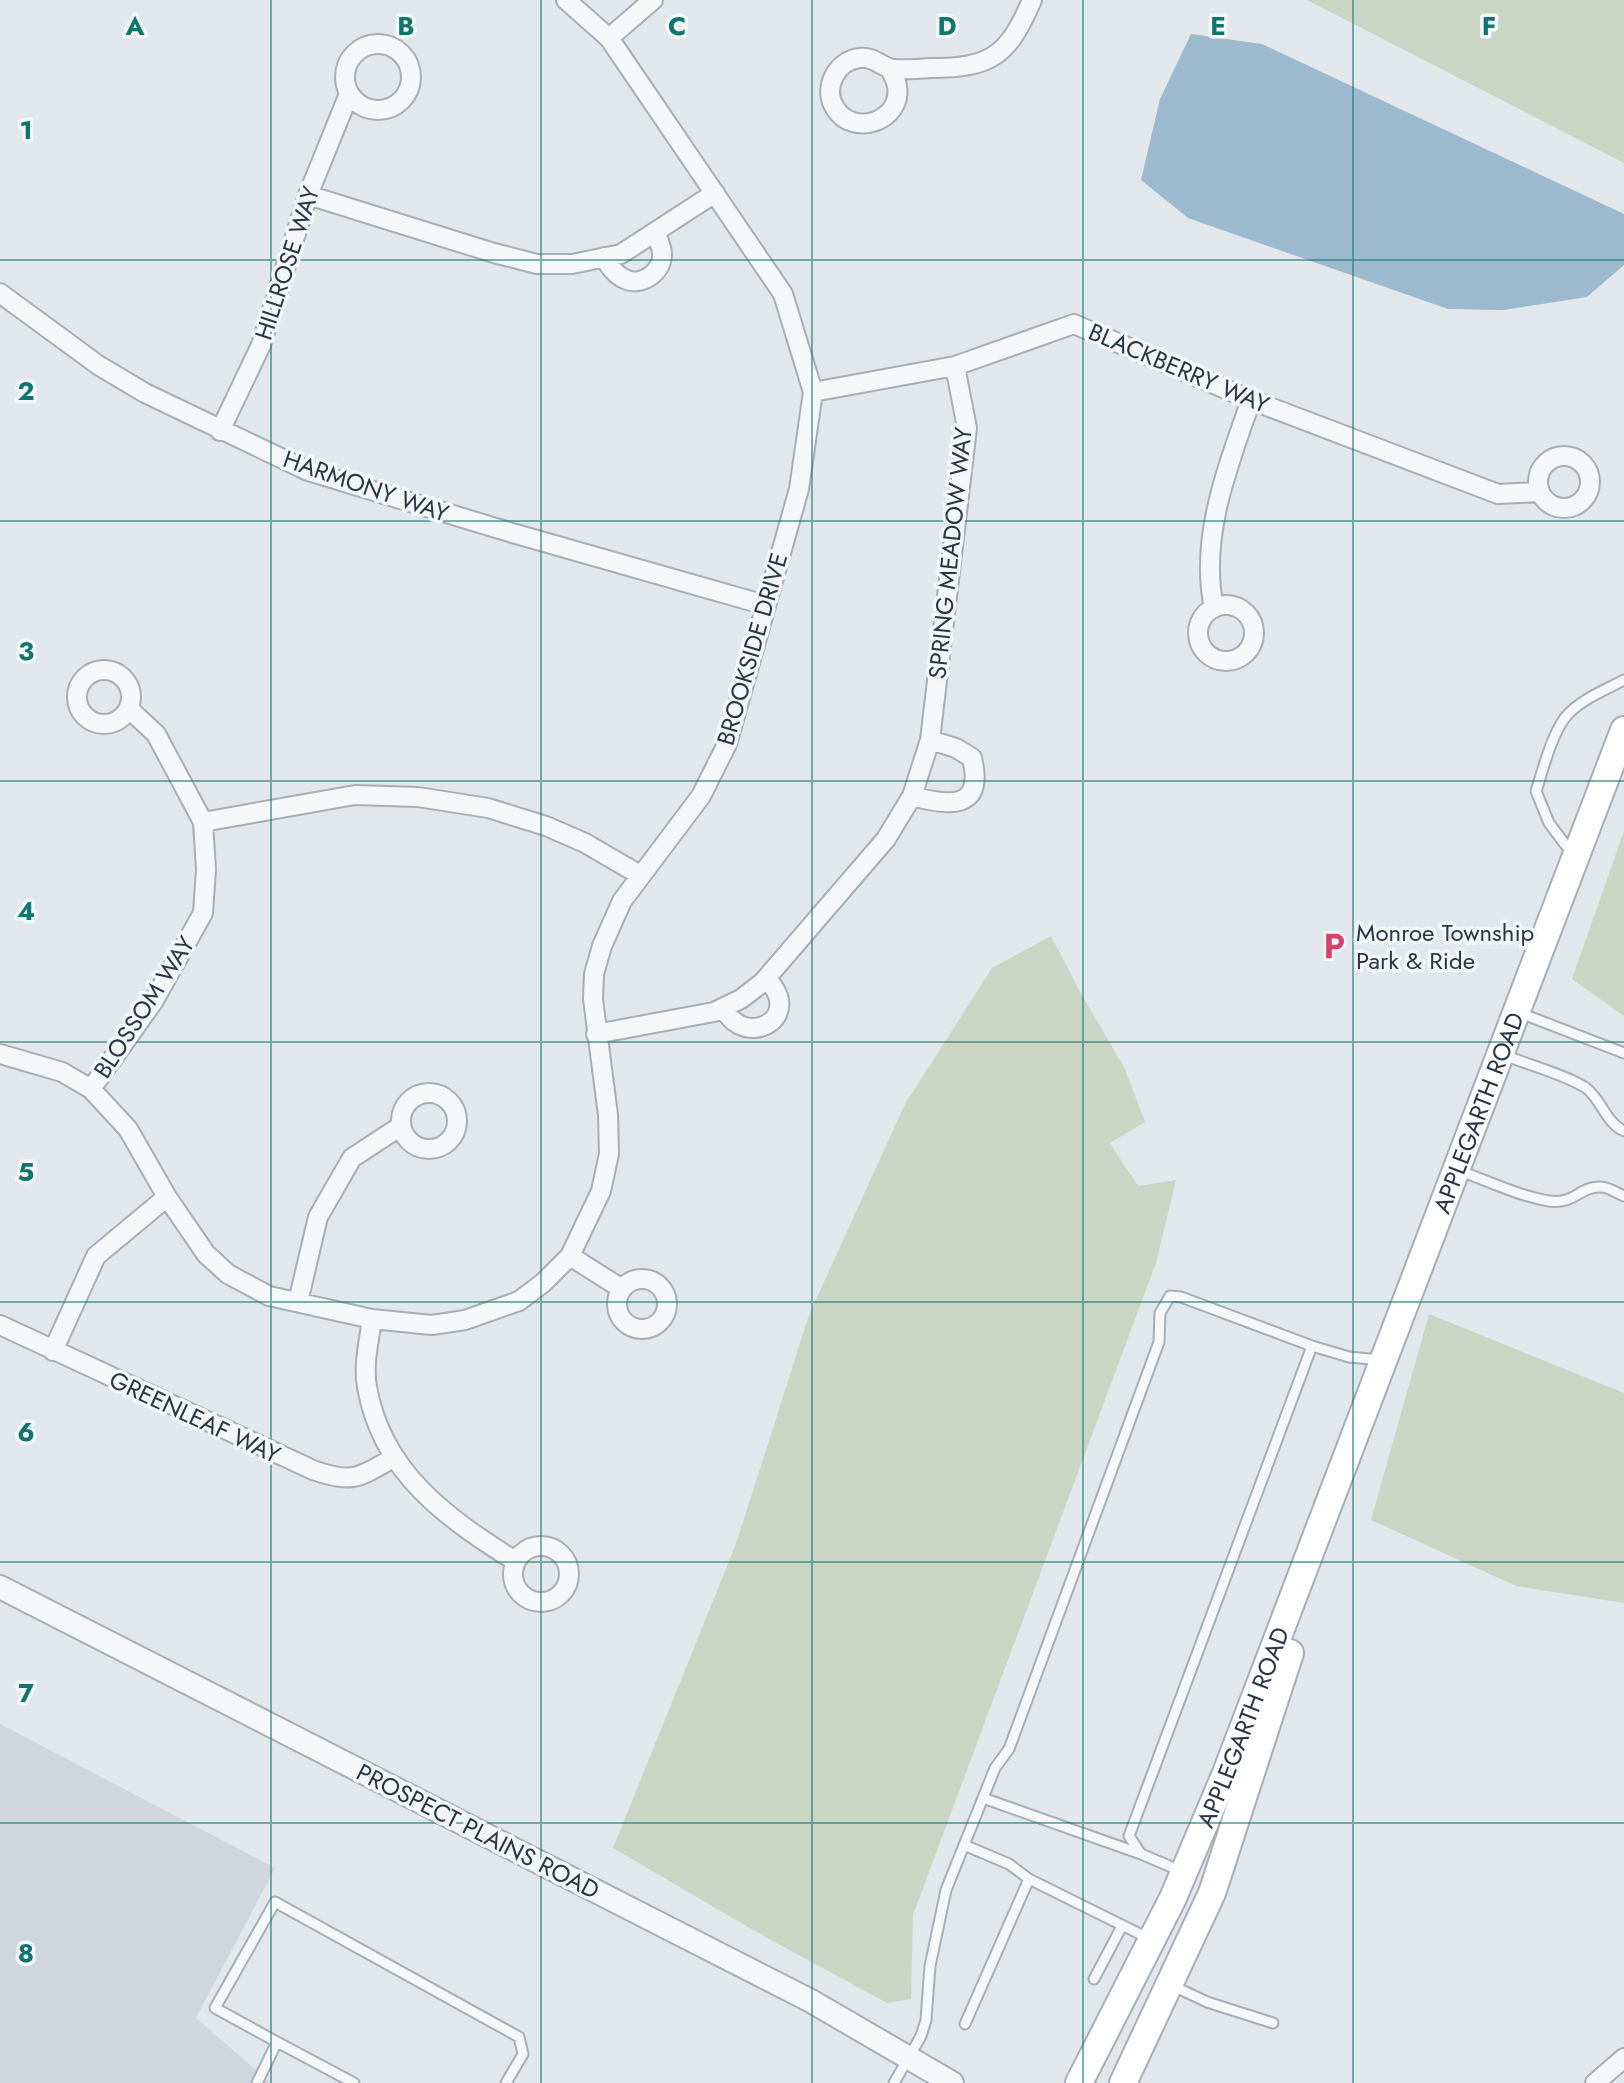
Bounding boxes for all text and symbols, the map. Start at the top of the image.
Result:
text: A [124,7,145,45]
text: B [397,7,415,45]
text: C [668,7,686,45]
text: D [937,7,957,45]
text: E [1210,7,1226,45]
text: F [1482,7,1496,45]
text: 1 [19,111,33,149]
street label: HILLROSE WAY [246,181,328,344]
street label: BLACKBERRY WAY [1083,314,1275,422]
text: 2 [17,372,35,410]
street label: SPRING MEADOW WAY [919,425,981,681]
street label: HARMONY WAY [278,441,454,531]
street label: BROOKSIDE DRIVE [708,549,796,749]
text: 3 [18,632,34,670]
text: 4 [17,892,35,930]
place label: Monroe Township Park & Ride [1356,915,1534,978]
street label: BLOSSOM WAY [85,929,203,1085]
parking icon: Monroe Township Park & Ride [1319,931,1349,961]
street label: APPLEGARTH ROAD [1424,1007,1532,1218]
text: 5 [18,1153,34,1191]
street label: GREENLEAF WAY [104,1362,287,1472]
text: 6 [17,1413,35,1451]
street label: APPLEGARTH ROAD [1187,1622,1298,1833]
text: 7 [18,1674,34,1712]
street label: PROSPECT PLAINS ROAD [351,1754,605,1908]
text: 8 [18,1934,34,1972]

